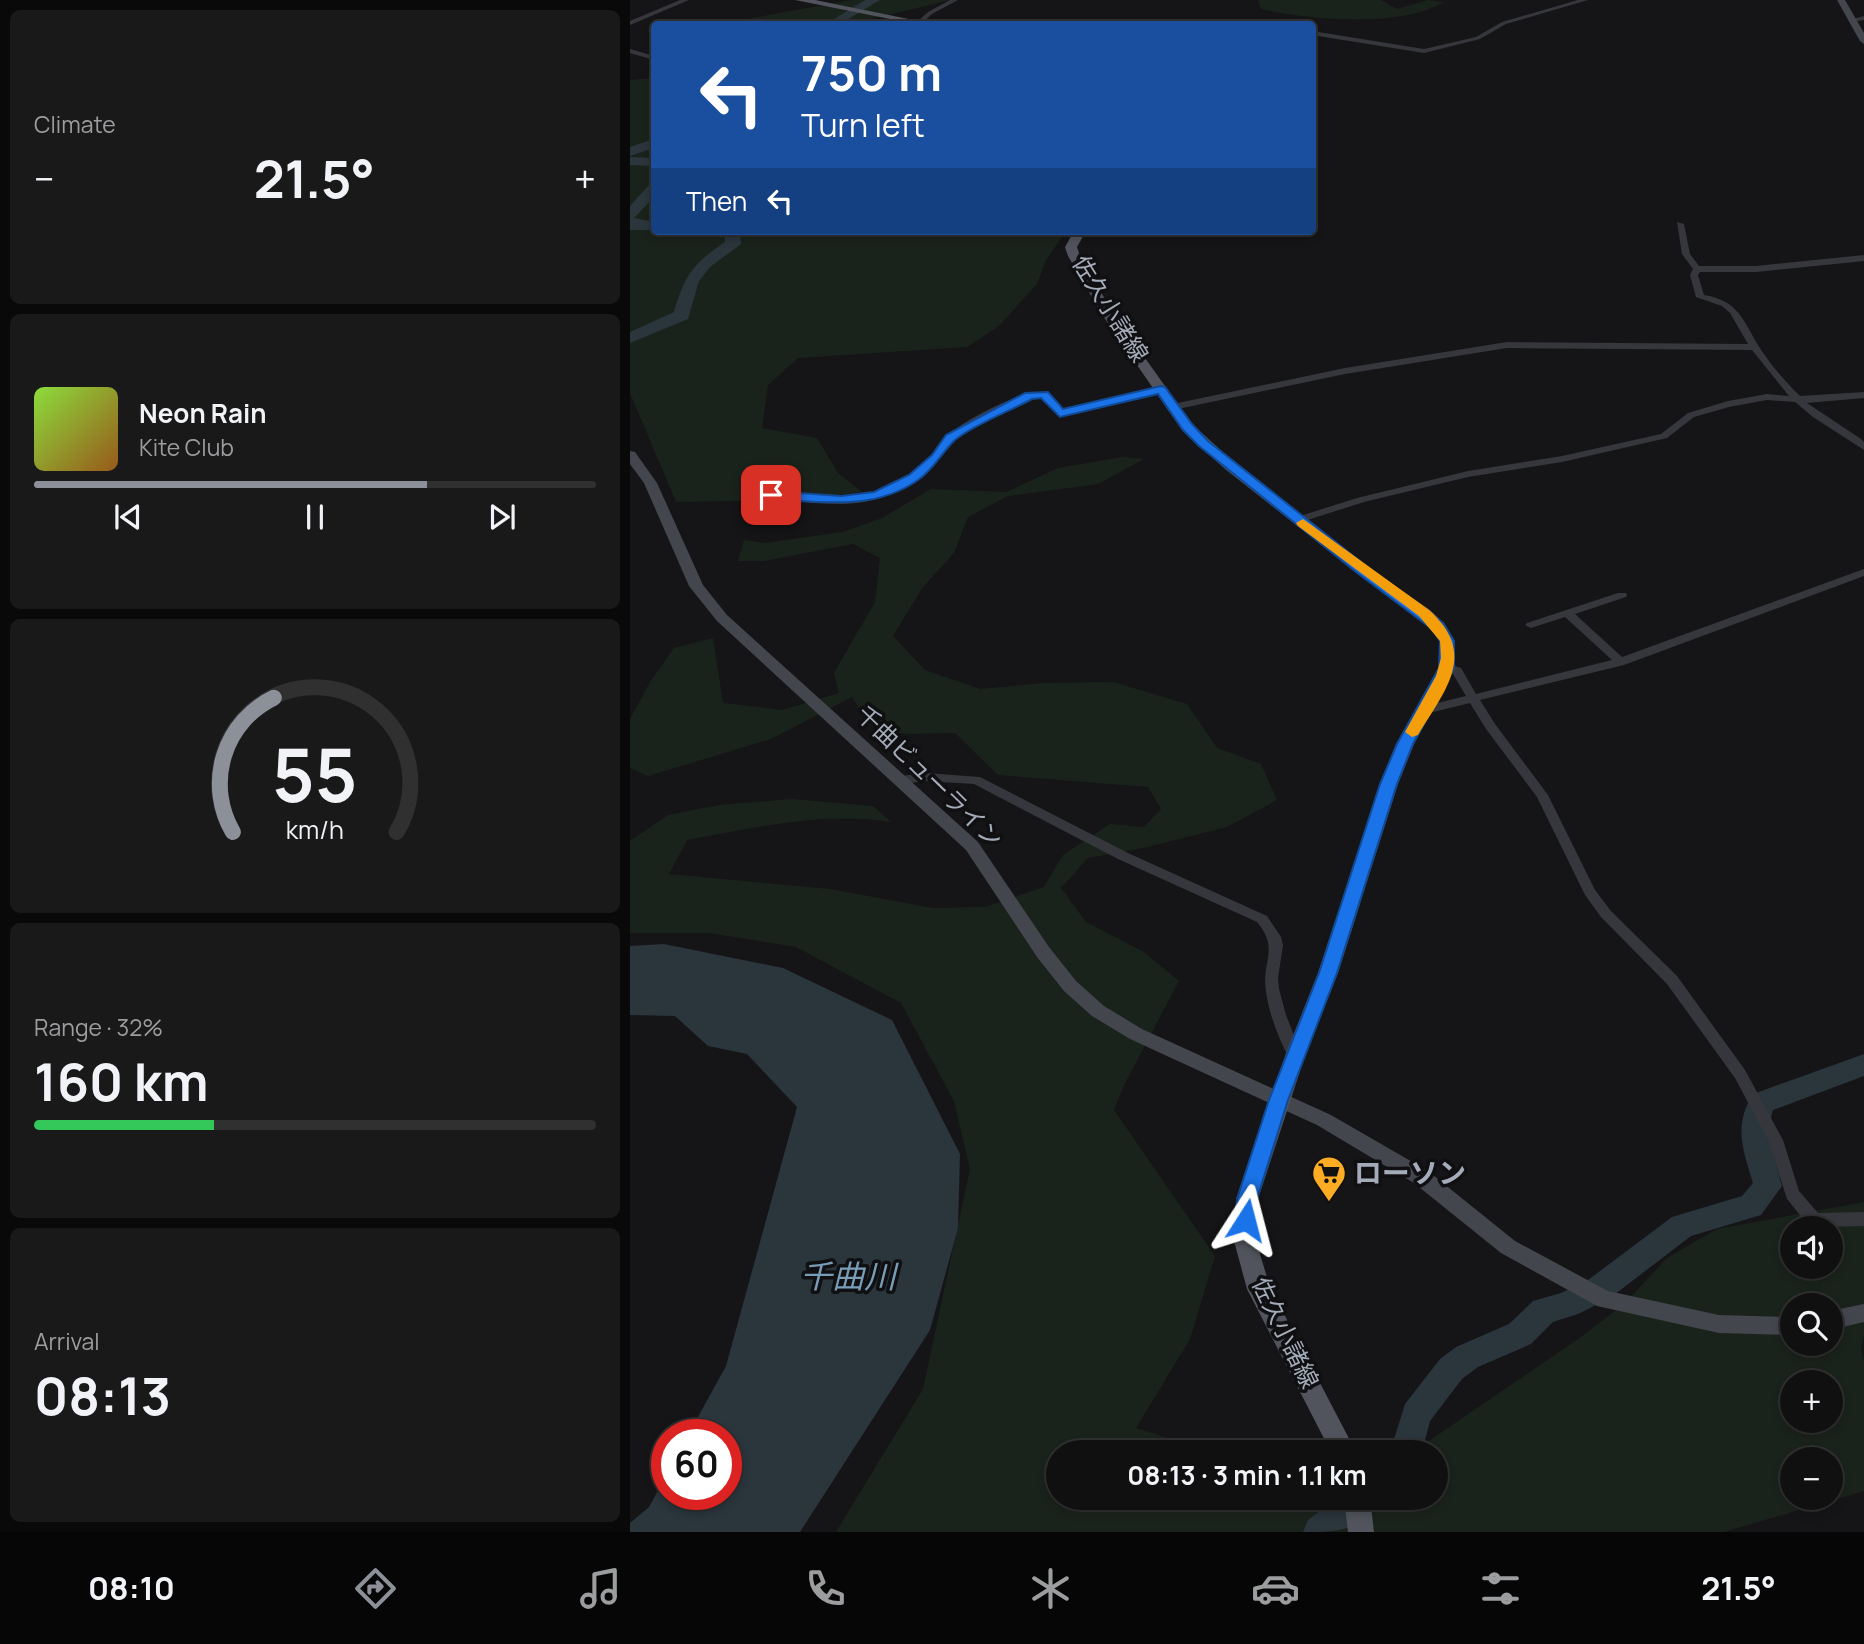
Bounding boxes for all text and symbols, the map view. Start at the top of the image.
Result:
text: 750 m [801,39,942,106]
icon: left [686,49,777,140]
text: Turn left [801,103,925,147]
text: Climate [34,108,116,140]
text: 21.5° [254,143,375,214]
text: − [34,152,55,204]
text: + [574,152,596,204]
icon: left [761,182,799,220]
text: Then [686,183,747,219]
street label: 佐久小諸線 [1065,249,1157,368]
text: Neon Rain [139,395,267,431]
text: Kite Club [139,431,234,463]
pin [741,465,801,525]
icon: arrive [752,476,790,514]
icon: previous [109,498,147,536]
icon: pause [296,498,334,536]
icon: next [483,498,521,536]
street label: 千曲ビューライン [850,697,1011,854]
text: 55 [272,724,358,824]
text: km/h [286,812,344,847]
text: Range · 32% [34,1011,163,1043]
text: 160 km [34,1046,208,1117]
place label: ローソン [1354,1153,1466,1191]
supermarket icon: ローソン [1310,1154,1348,1203]
position arrow [1209,1183,1283,1257]
map controls [1780,1216,1843,1510]
button: sound [1780,1216,1843,1279]
water label: 千曲川 [800,1254,899,1298]
street label: 佐久小諸線 [1245,1271,1327,1394]
button: search [1780,1293,1843,1356]
text: Arrival [34,1325,100,1357]
text: 08:13 [34,1360,171,1431]
button: + [1780,1370,1843,1433]
speed limit sign: 60 [651,1419,742,1510]
button: − [1780,1447,1843,1510]
text: 08:13 · 3 min · 1.1 km [1127,1457,1367,1493]
icon: directions [351,1564,400,1613]
icon: music [576,1564,625,1613]
icon: phone [801,1564,850,1613]
icon: climate [1026,1564,1075,1613]
icon: car [1251,1564,1300,1613]
icon: filters [1476,1564,1525,1613]
text: 08:10 [88,1566,175,1610]
text: 21.5° [1701,1566,1776,1610]

